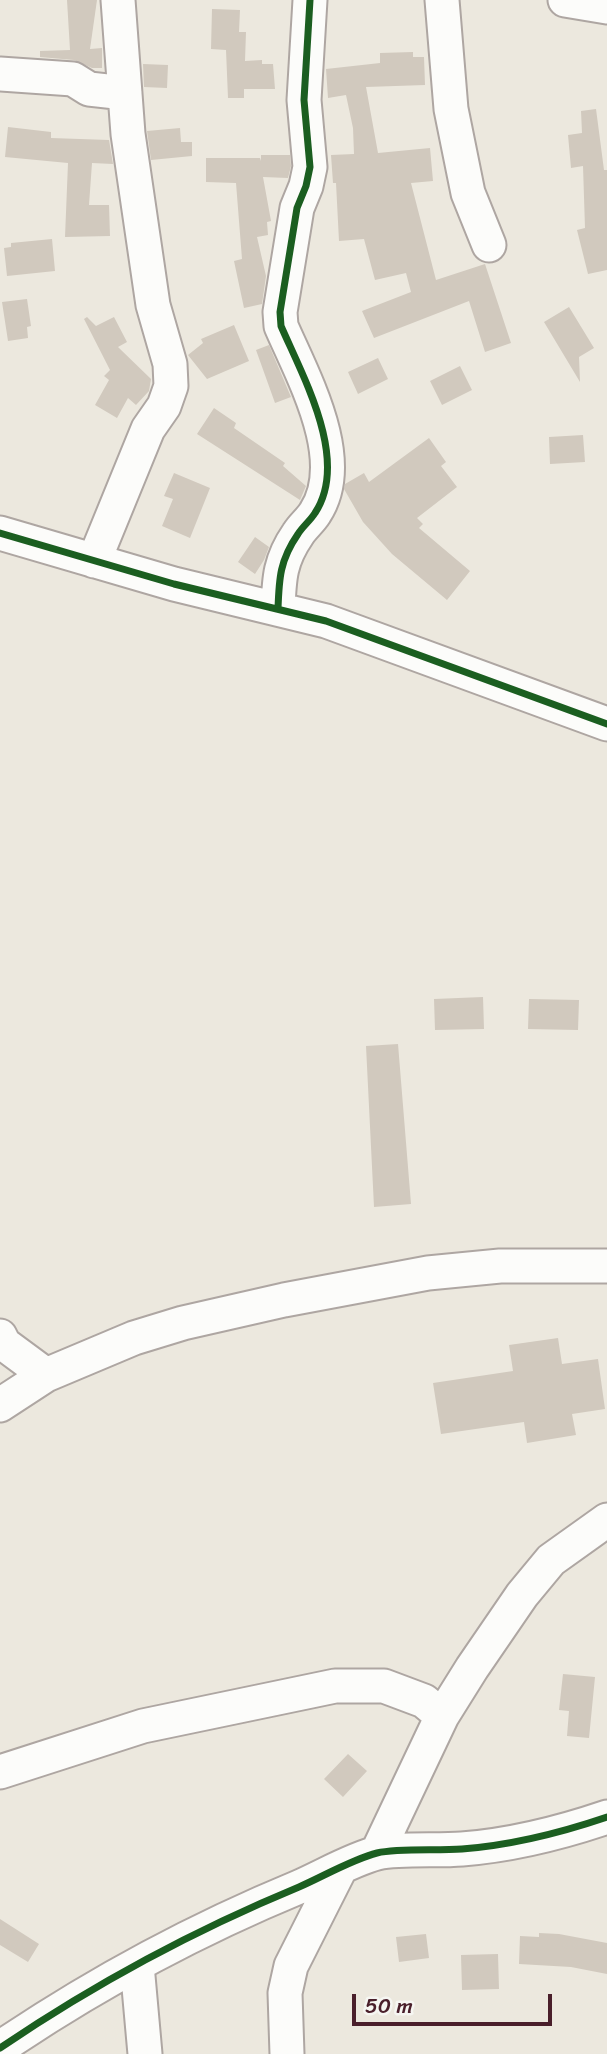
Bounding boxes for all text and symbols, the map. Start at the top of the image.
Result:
scale bar [355,1980,554,2024]
text: 50 m [365,1987,413,2025]

